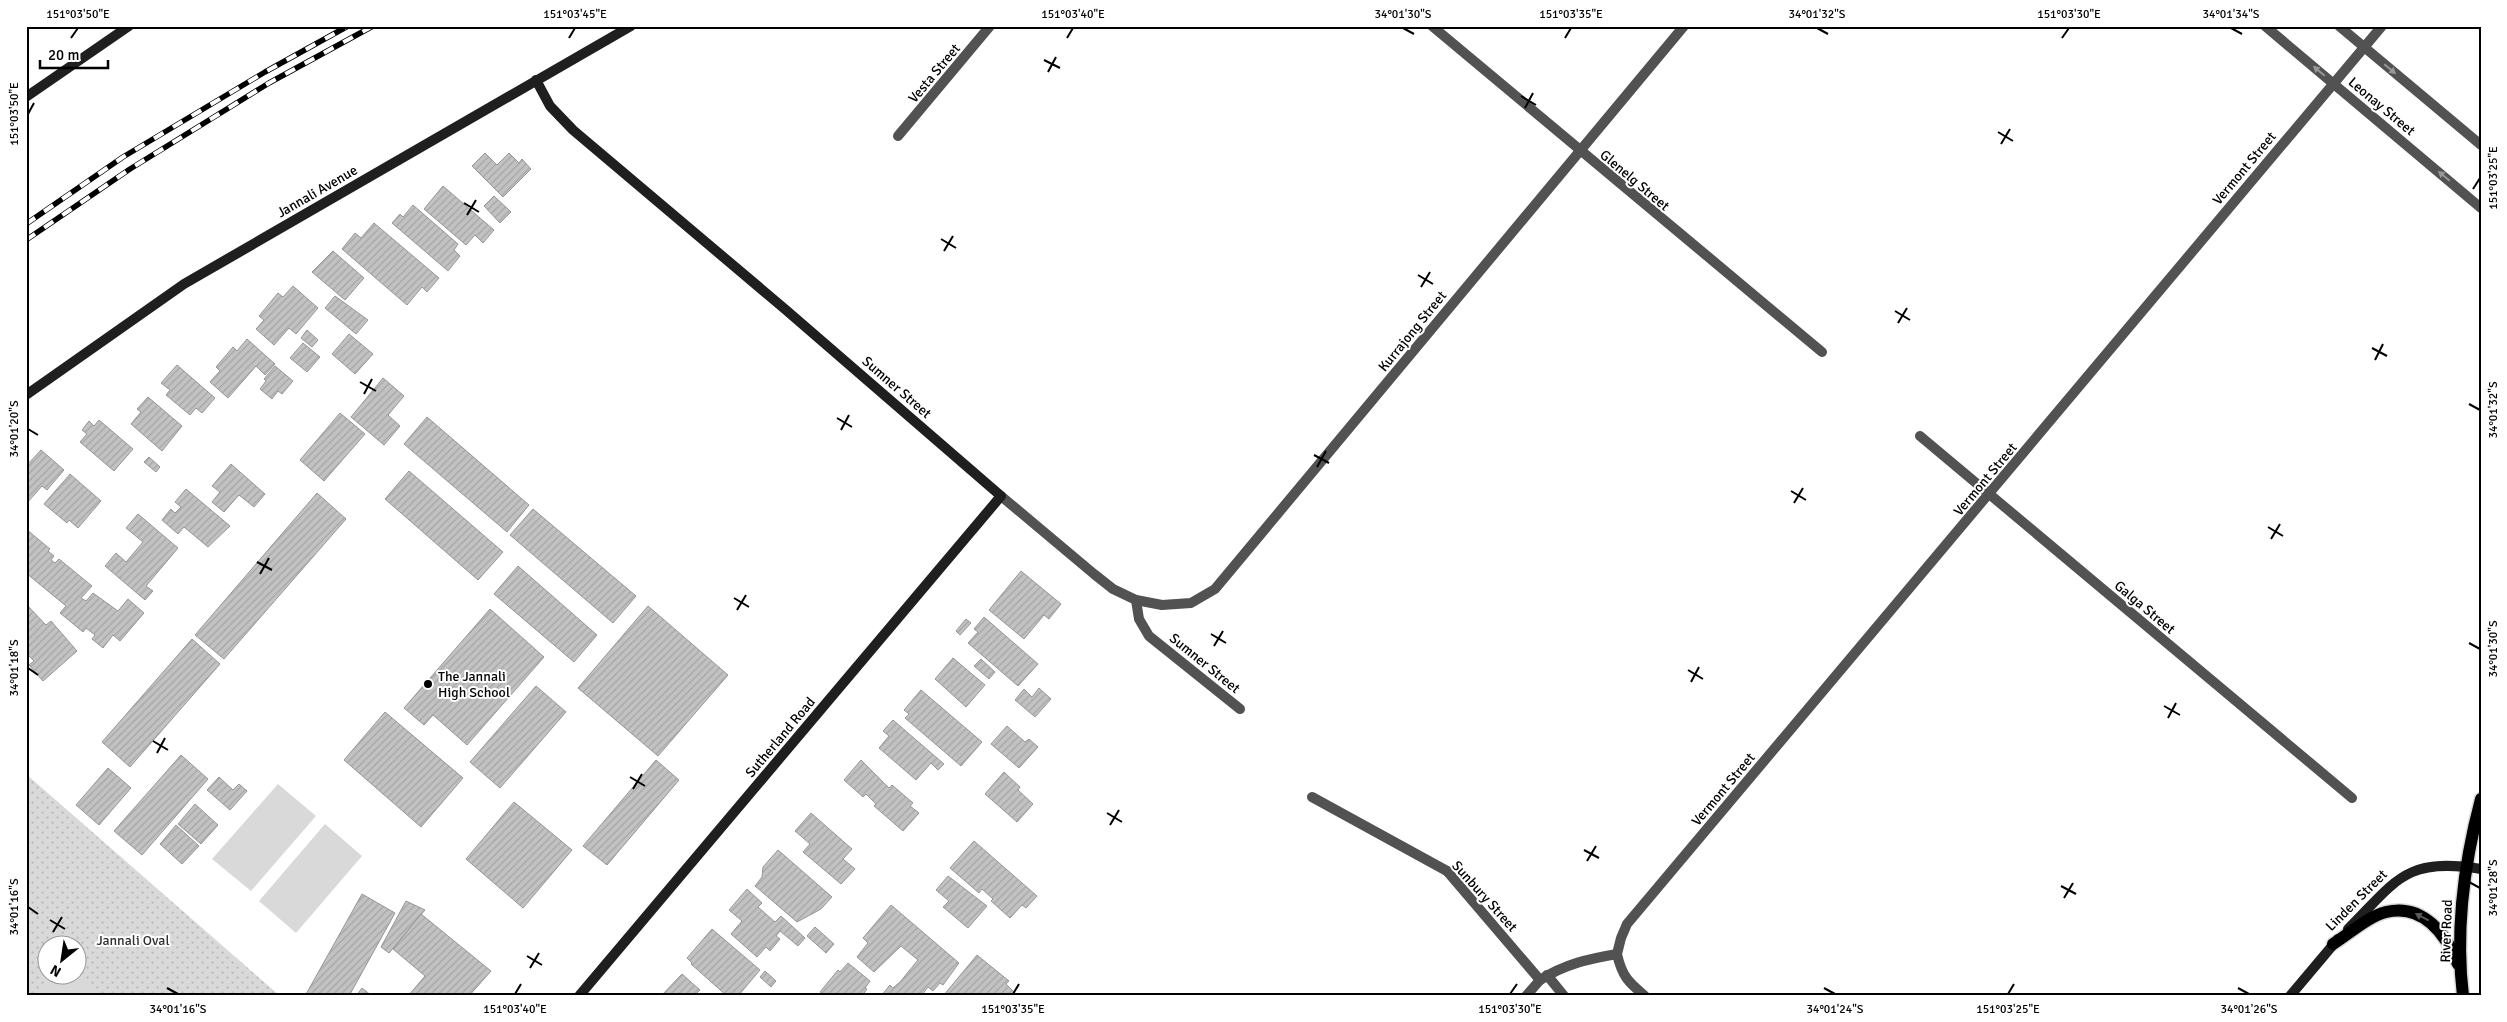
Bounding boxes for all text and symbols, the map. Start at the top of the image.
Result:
text: 151°03'50"E [46,7,110,22]
text: 151°03'45"E [543,7,607,22]
text: 151°03'40"E [1041,7,1105,22]
text: 34°01'30"S [1374,7,1432,22]
text: 151°03'35"E [1539,7,1603,22]
text: 34°01'32"S [1788,7,1846,22]
text: 151°03'30"E [2037,7,2101,22]
text: 34°01'34"S [2202,7,2260,22]
scale bar [40,38,108,70]
street label: Vesta Street [905,40,964,106]
text: 20 m [48,46,79,64]
one-way arrow [2383,63,2396,74]
one-way arrow [2313,66,2326,77]
street label: Leonay Street [2345,74,2419,139]
text: 151°03'50"E [7,82,22,146]
street label: Vermont Street [2209,128,2280,208]
street label: Glenelg Street [1596,146,1673,214]
text: 151°03'25"E [2486,146,2501,210]
street label: Jannali Avenue [274,162,361,221]
one-way arrow [2438,170,2450,182]
street label: Kurrajong Street [1375,287,1450,375]
street label: Sumner Street [859,353,935,422]
text: 34°01'32"S [2486,381,2501,439]
text: 34°01'20"S [7,400,22,458]
street label: Vermont Street [1950,439,2021,519]
street label: Galga Street [2111,577,2179,638]
text: 34°01'30"S [2486,620,2501,678]
street label: Sumner Street [1166,630,1244,697]
text: 34°01'18"S [7,639,22,697]
place label: The Jannali High School [438,668,510,701]
marker: The Jannali High School [422,678,434,690]
street label: Sutherland Road [742,694,819,781]
street label: Vermont Street [1688,749,1759,829]
street label: Sunbury Street [1448,857,1521,935]
text: 34°01'28"S [2486,859,2501,917]
street label: Linden Street [2322,866,2391,935]
text: 34°01'16"S [7,878,22,936]
street label: River Road [2437,899,2456,963]
one-way arrow [2415,913,2429,921]
park label: Jannali Oval [96,932,170,949]
north arrow [38,934,88,984]
text: N [47,961,64,981]
text: 34°01'16"S [149,1002,207,1017]
text: 151°03'40"E [483,1002,547,1017]
text: 151°03'35"E [981,1002,1045,1017]
text: 151°03'30"E [1478,1002,1542,1017]
text: 34°01'24"S [1806,1002,1864,1017]
text: 151°03'25"E [1976,1002,2040,1017]
text: 34°01'26"S [2220,1002,2278,1017]

